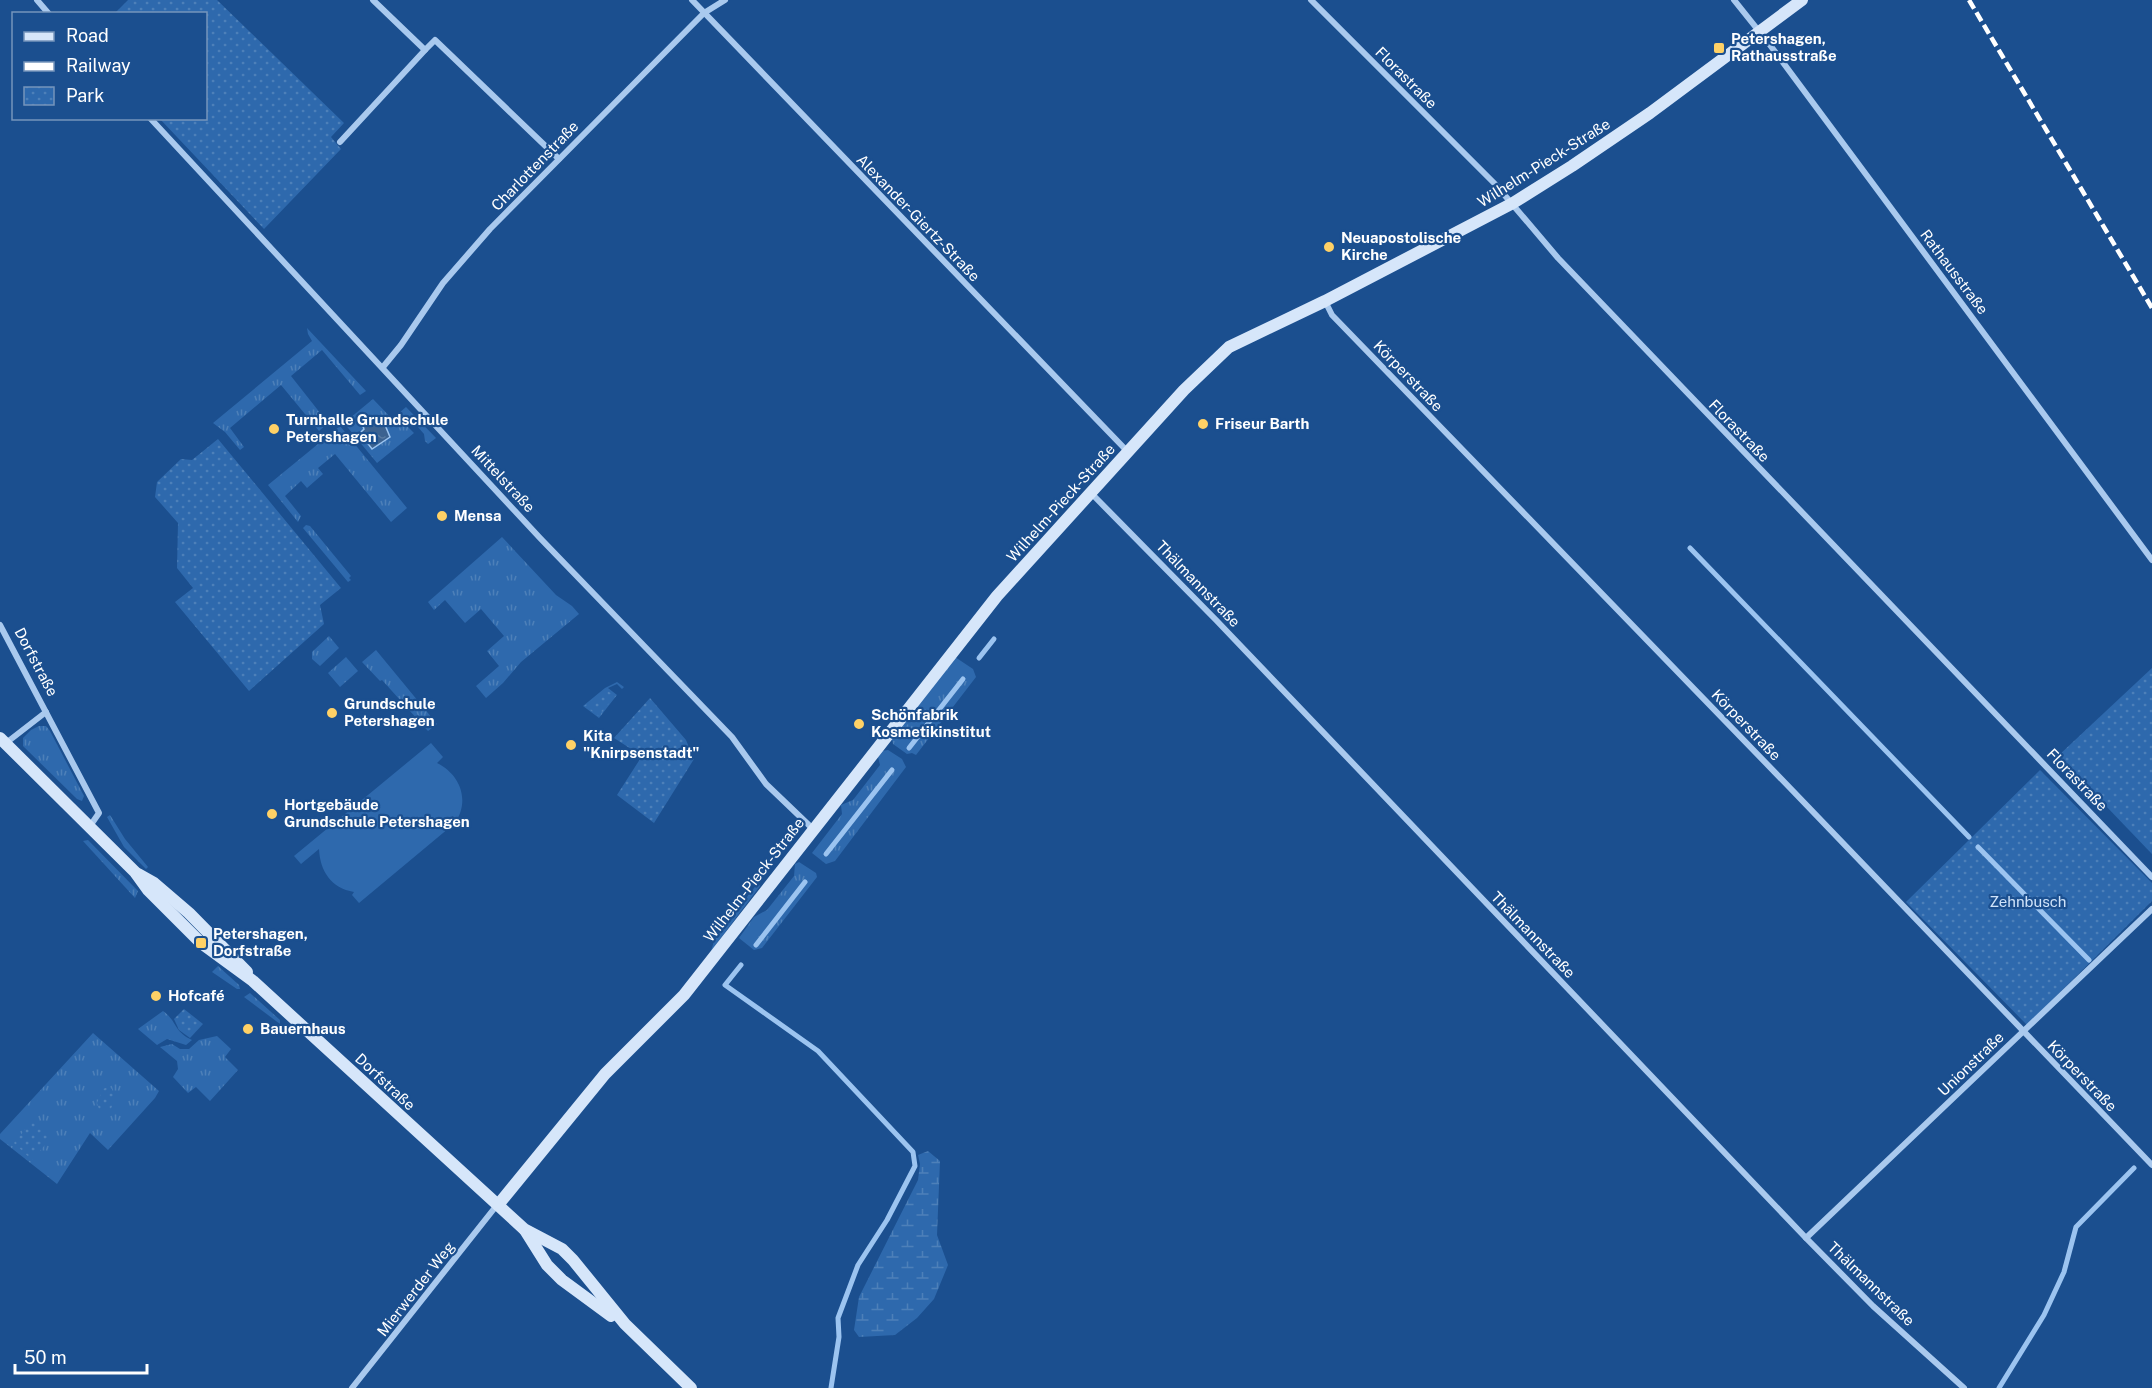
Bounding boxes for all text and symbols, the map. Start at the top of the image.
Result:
legend [12,12,207,120]
text: Road [66,25,109,46]
place label: Petershagen, Rathausstraße [1731,30,1837,64]
marker: Petershagen, Rathausstraße [1712,41,1726,55]
street label: Florastraße [1372,43,1441,112]
text: Railway [66,55,131,76]
text: Park [66,85,104,106]
street label: Wilhelm-Pieck-Straße [1474,115,1613,210]
street label: Charlottenstraße [488,117,582,214]
street label: Alexander-Giertz-Straße [853,151,983,285]
street label: Rathausstraße [1917,226,1992,317]
place label: Neuapostolische Kirche [1341,229,1461,263]
marker: Neuapostolische Kirche [1322,240,1336,254]
street label: Körperstraße [1370,337,1446,415]
street label: Florastraße [1706,396,1773,465]
place label: Turnhalle Grundschule Petershagen [286,411,448,445]
place label: Friseur Barth [1215,415,1310,432]
marker: Friseur Barth [1196,417,1210,431]
marker: Turnhalle Grundschule Petershagen [267,422,281,436]
street label: Wilhelm-Pieck-Straße [1003,440,1118,565]
street label: Mittelstraße [468,442,539,516]
place label: Mensa [454,507,501,524]
marker: Mensa [435,509,449,523]
street label: Thälmannstraße [1153,537,1244,630]
street label: Dorfstraße [11,625,62,699]
street label: Körperstraße [1708,686,1784,764]
place label: Grundschule Petershagen [344,695,436,729]
marker: Grundschule Petershagen [325,706,339,720]
place label: Schönfabrik Kosmetikinstitut [871,706,991,740]
marker: Schönfabrik Kosmetikinstitut [852,717,866,731]
place label: Kita "Knirpsenstadt" [583,727,700,761]
marker: Kita "Knirpsenstadt" [564,738,578,752]
street label: Florastraße [2044,745,2111,814]
place label: Hortgebäude Grundschule Petershagen [284,796,470,830]
marker: Hortgebäude Grundschule Petershagen [265,807,279,821]
street label: Wilhelm-Pieck-Straße [700,814,807,945]
street label: Thälmannstraße [1488,888,1579,981]
park label: Zehnbusch [1989,893,2067,910]
place label: Petershagen, Dorfstraße [213,925,308,959]
marker: Petershagen, Dorfstraße [194,936,208,950]
place label: Hofcafé [168,987,225,1004]
marker: Hofcafé [149,989,163,1003]
place label: Bauernhaus [260,1020,346,1037]
marker: Bauernhaus [241,1022,255,1036]
street label: Unionstraße [1934,1028,2007,1099]
street label: Körperstraße [2044,1037,2120,1115]
street label: Dorfstraße [352,1050,419,1113]
street label: Mierwerder Weg [373,1238,458,1339]
street label: Thälmannstraße [1825,1238,1918,1329]
scale bar [15,1337,147,1375]
text: 50 m [24,1347,67,1368]

